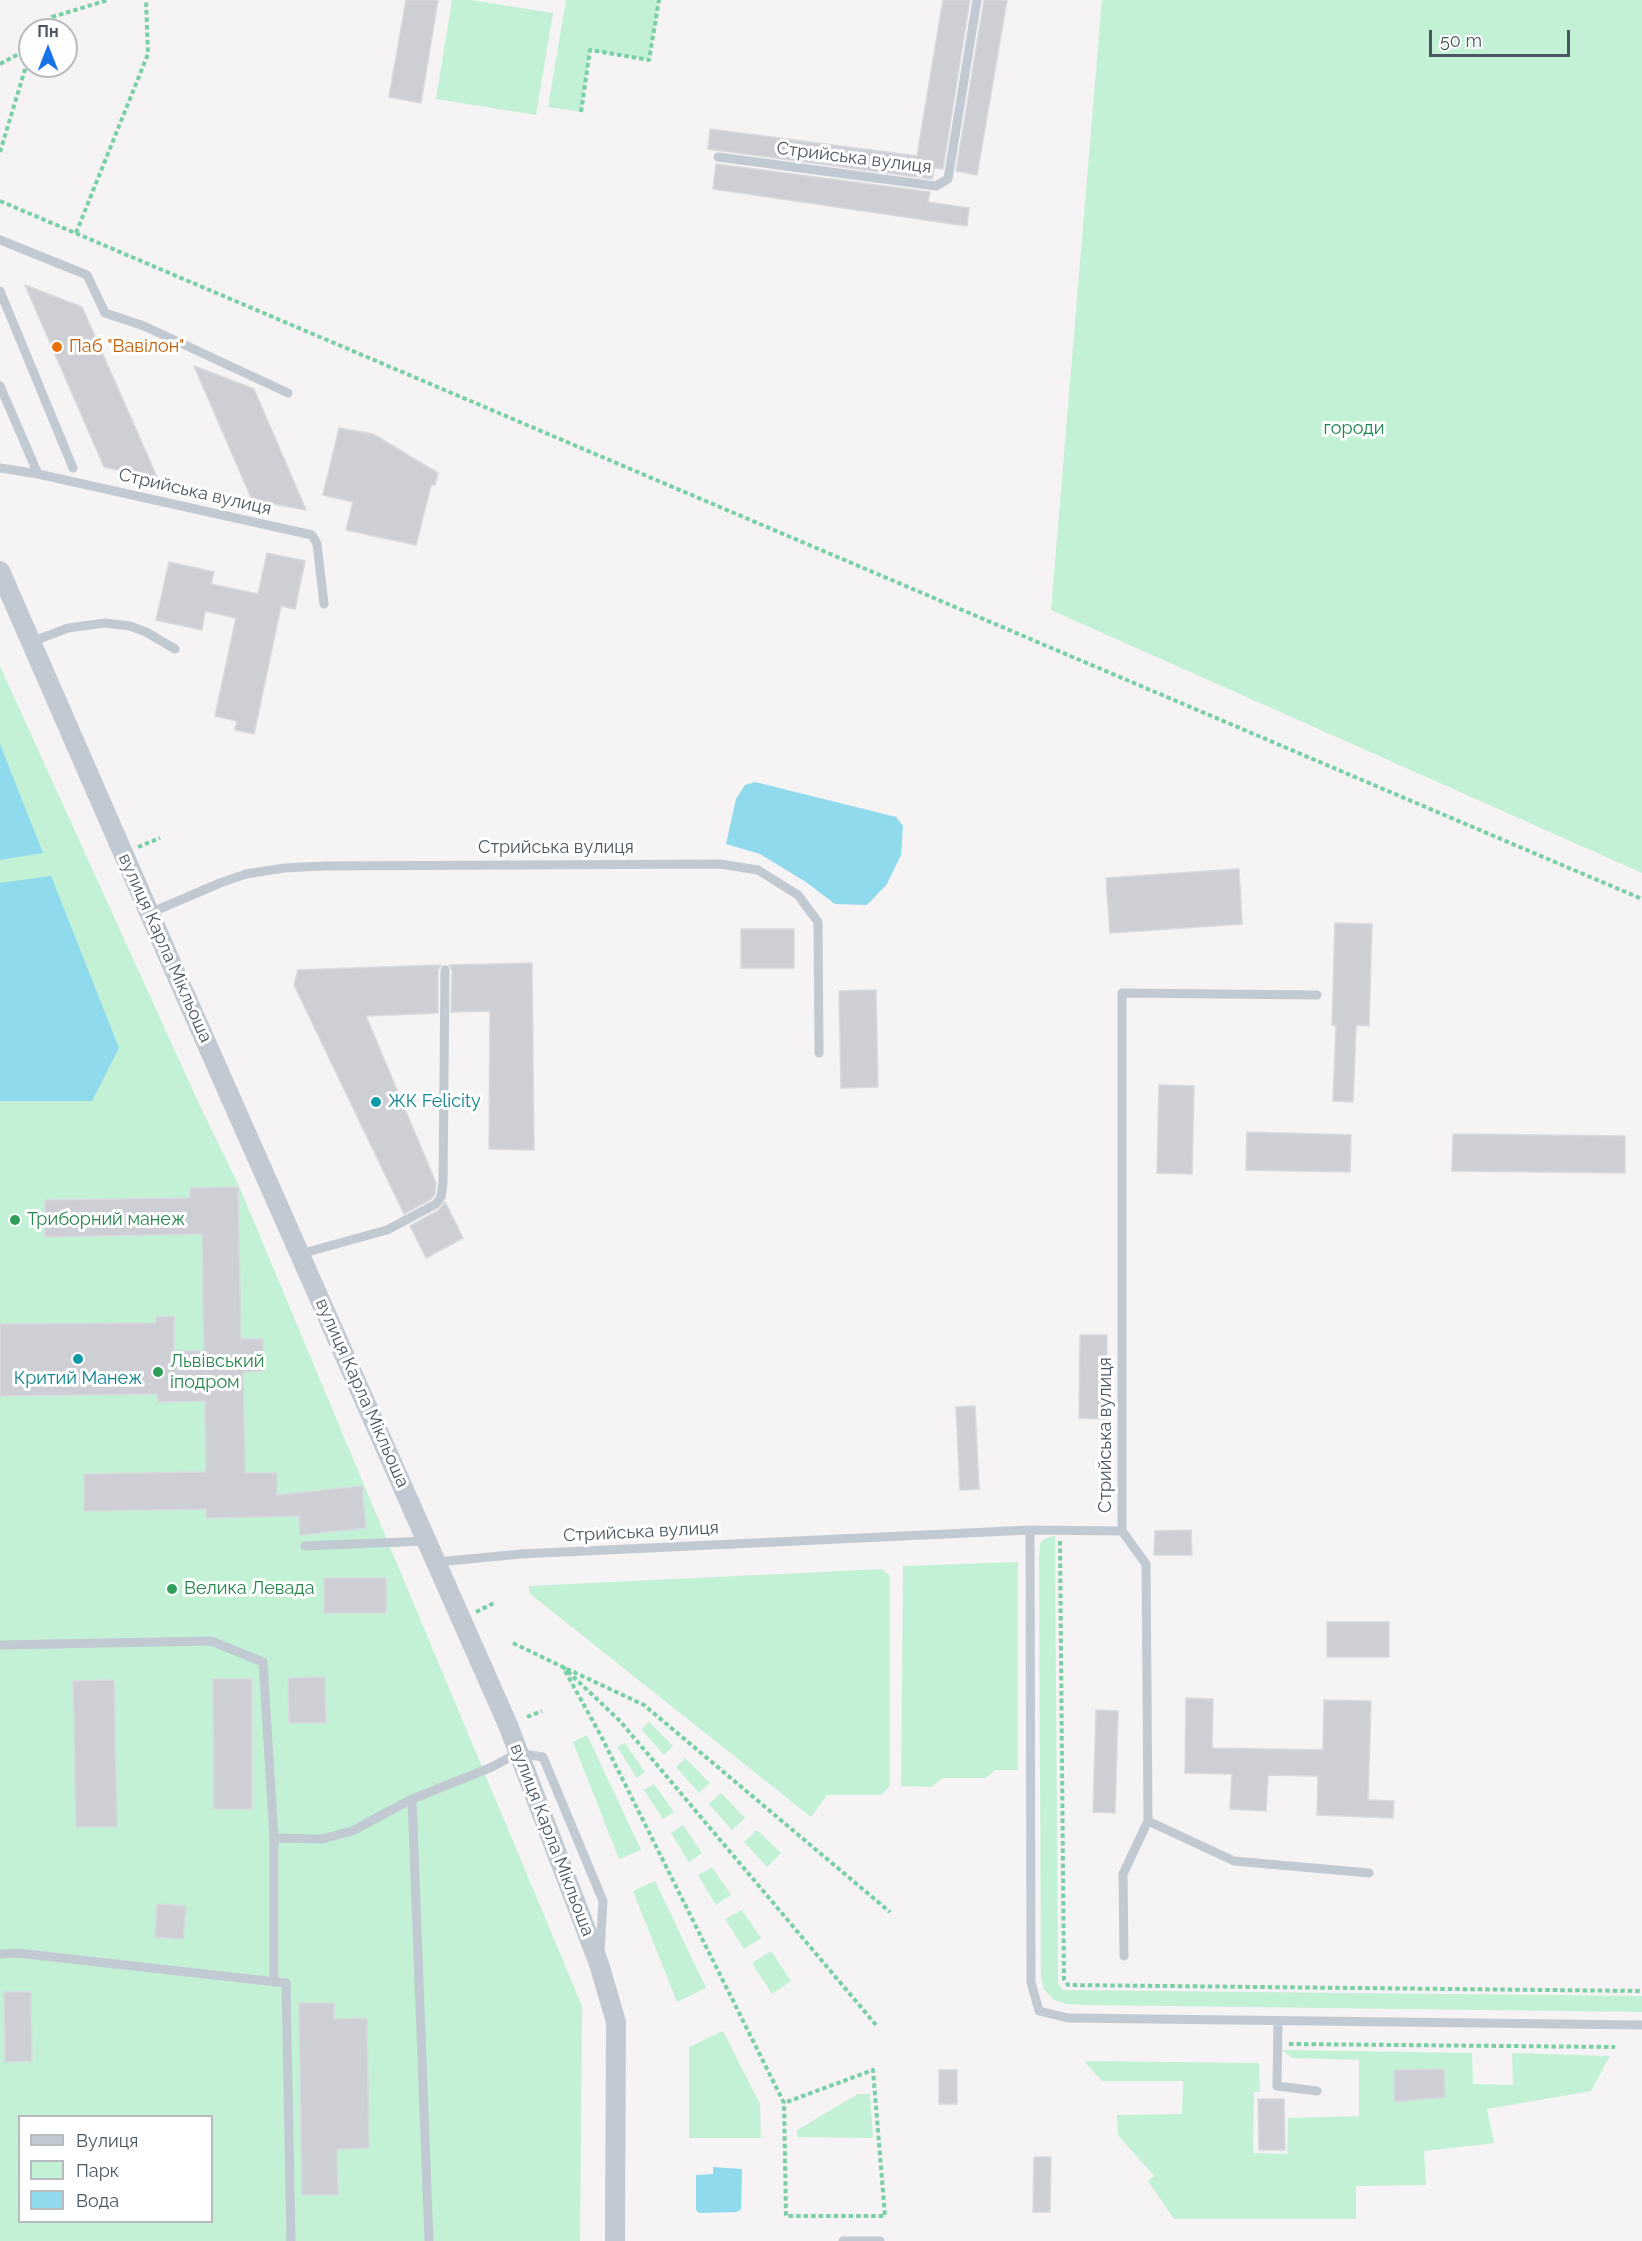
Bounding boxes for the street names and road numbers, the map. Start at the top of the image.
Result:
street label: Стрийська вулиця [775,138,933,178]
street label: Стрийська вулиця [117,464,273,520]
street label: Стрийська вулиця [478,837,634,859]
street label: вулиця Карла Мікльоша [114,850,216,1046]
street label: вулиця Карла Мікльоша [311,1295,413,1491]
street label: Стрийська вулиця [1095,1357,1117,1513]
street label: Стрийська вулиця [563,1517,719,1547]
street label: вулиця Карла Мікльоша [505,1741,599,1939]

